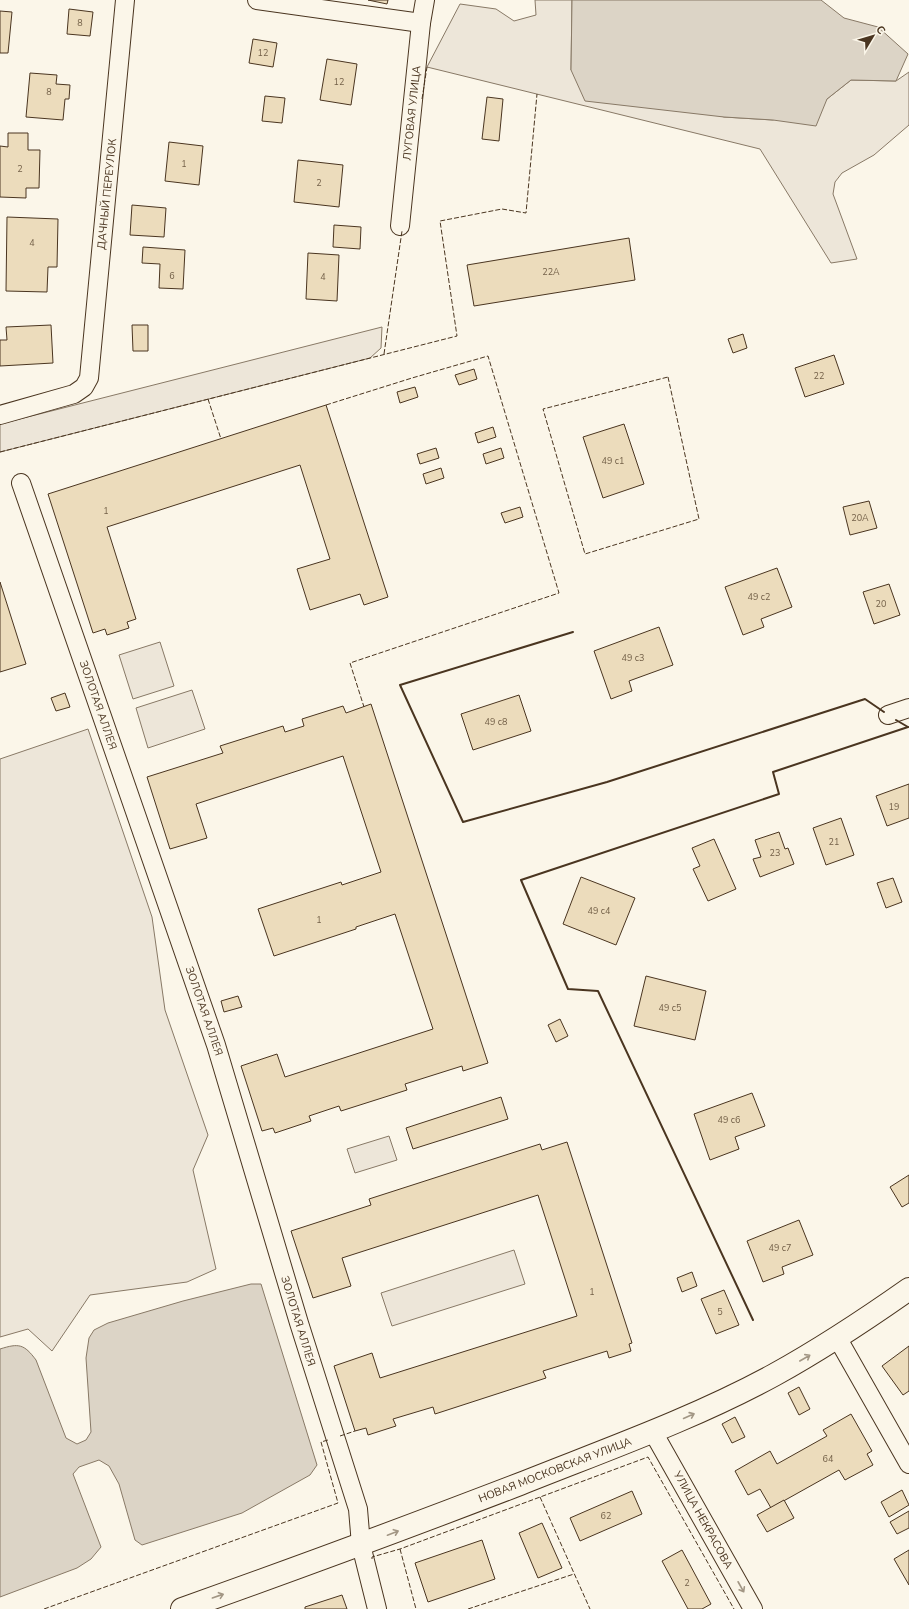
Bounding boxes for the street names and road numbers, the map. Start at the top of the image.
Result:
street label: ЛУГОВАЯ УЛИЦА [400,65,424,161]
street label: ДАЧНЫЙ ПЕРЕУЛОК [94,138,120,250]
street label: ЗОЛОТАЯ АЛЛЕЯ [76,658,120,752]
street label: ЗОЛОТАЯ АЛЛЕЯ [182,964,226,1058]
street label: ЗОЛОТАЯ АЛЛЕЯ [277,1274,319,1368]
street label: НОВАЯ МОСКОВСКАЯ УЛИЦА [476,1434,634,1506]
street label: УЛИЦА НЕКРАСОВА [669,1468,736,1572]

